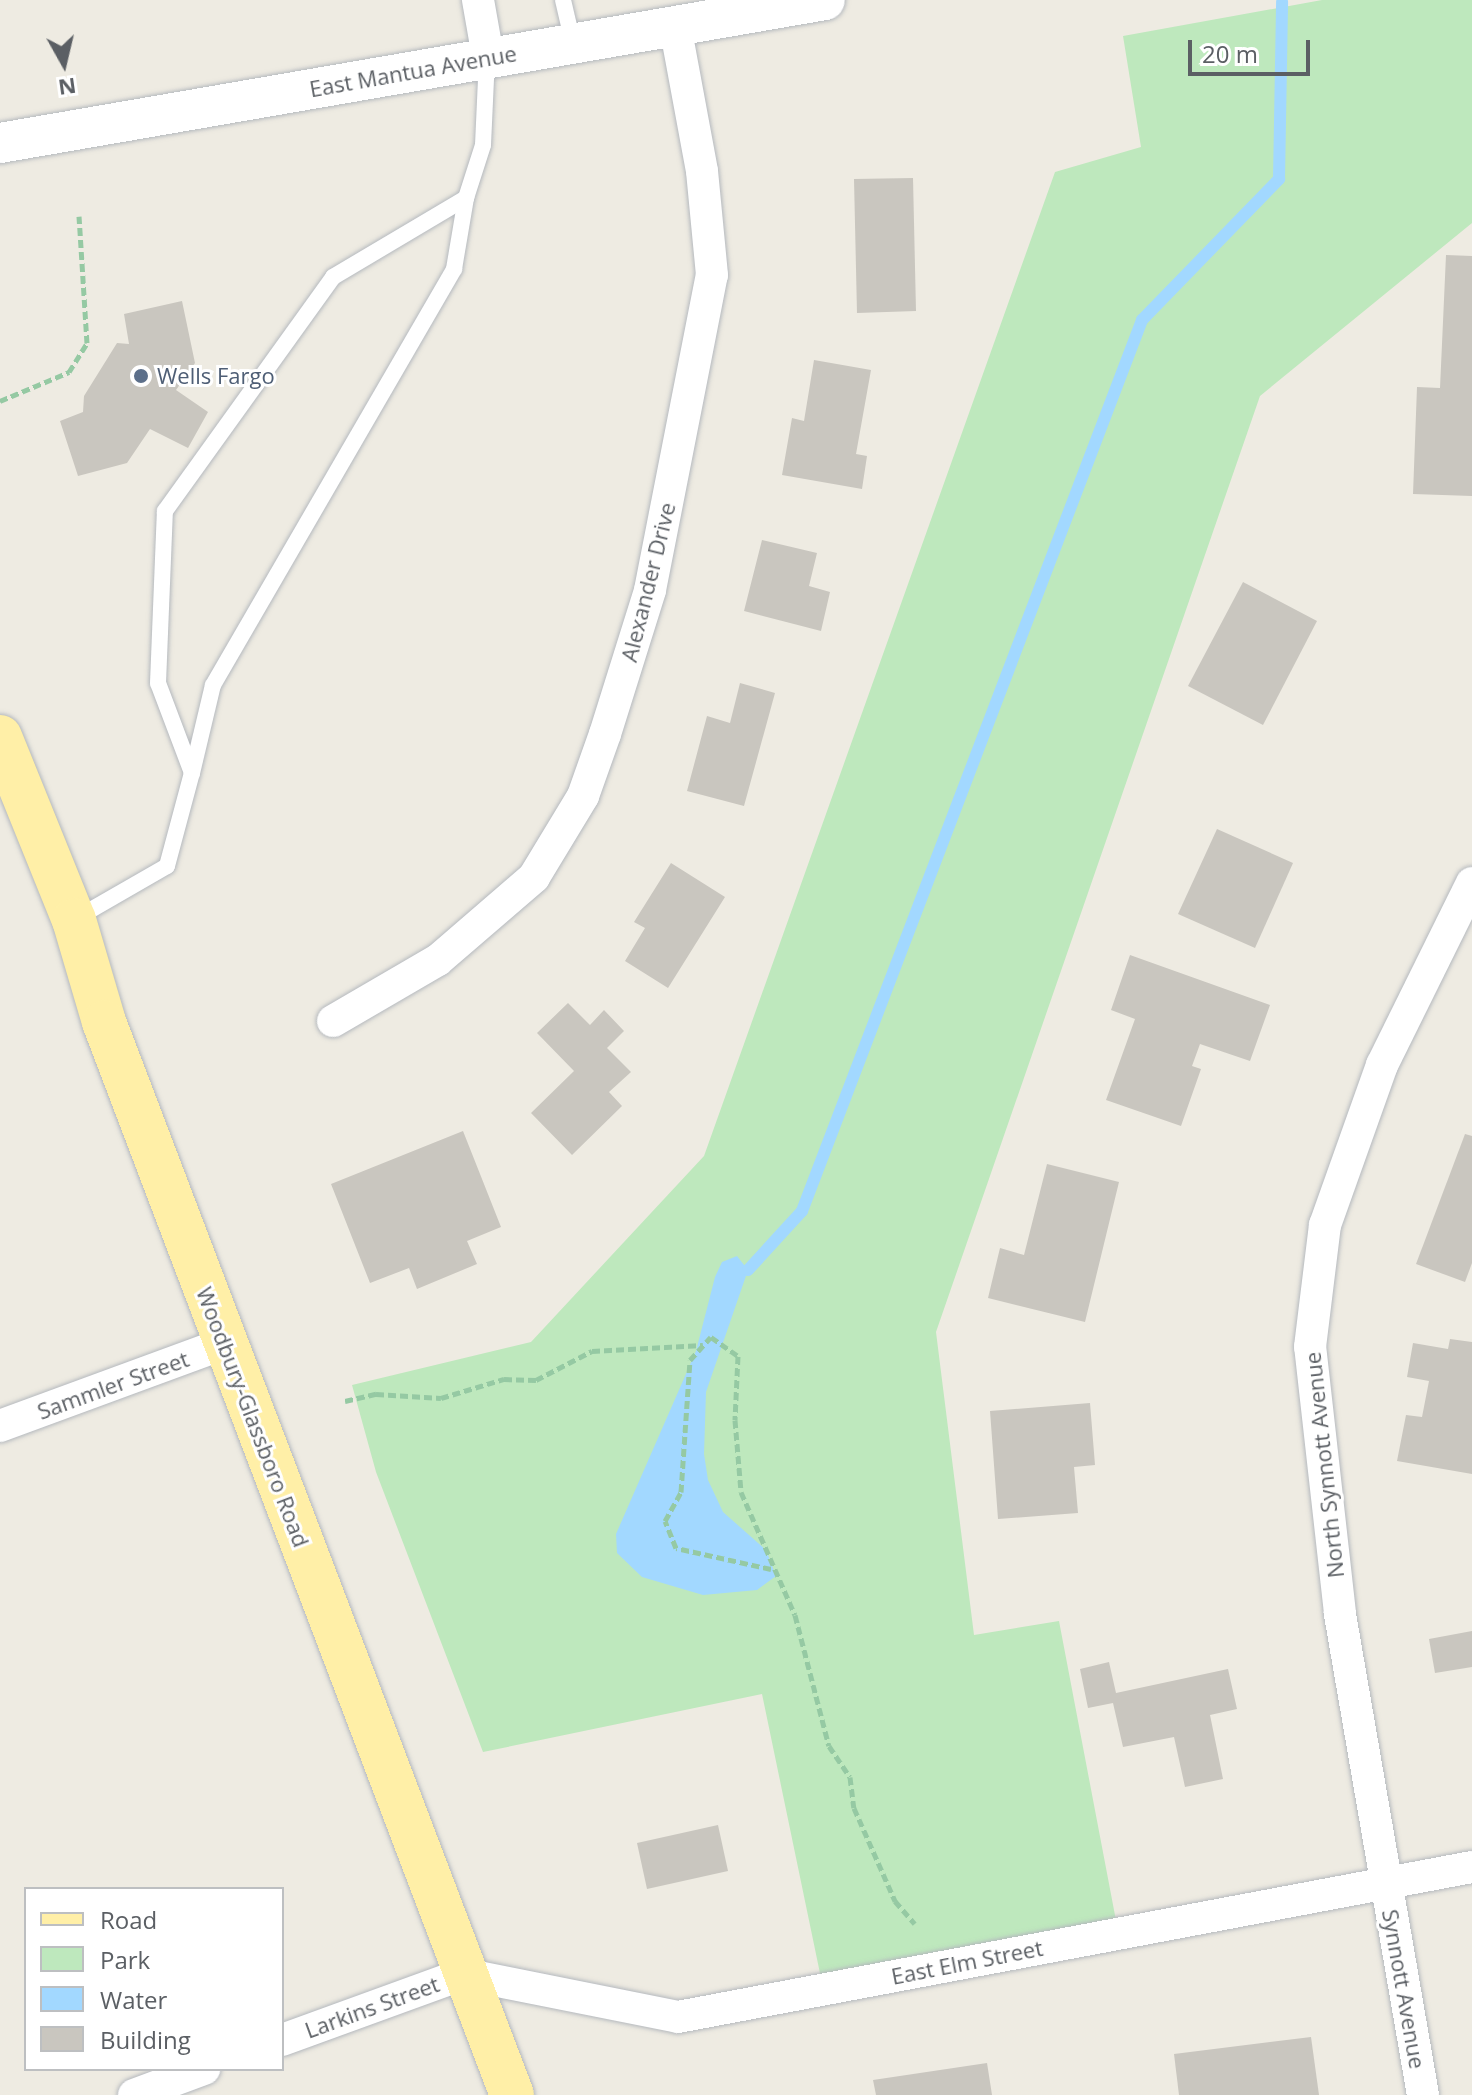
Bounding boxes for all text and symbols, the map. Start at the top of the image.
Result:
north arrow [24,24,104,104]
scale bar [1192,24,1314,74]
text: 20 m [1202,37,1258,70]
street label: East Mantua Avenue [307,40,519,102]
text: N [56,72,78,104]
place label: Wells Fargo [157,363,275,389]
marker: Wells Fargo [132,367,150,385]
street label: Alexander Drive [615,500,681,664]
street label: Woodbury-Glassboro Road [191,1283,315,1551]
street label: Sammler Street [34,1345,192,1425]
street label: North Synnott Avenue [1299,1351,1349,1579]
legend [24,1887,284,2071]
text: Road [100,1903,157,1936]
street label: Synnott Avenue [1377,1907,1431,2071]
street label: East Elm Street [889,1934,1045,1990]
text: Park [100,1943,150,1976]
street label: Larkins Street [301,1970,443,2044]
text: Water [100,1983,167,2016]
text: Building [100,2023,191,2056]

